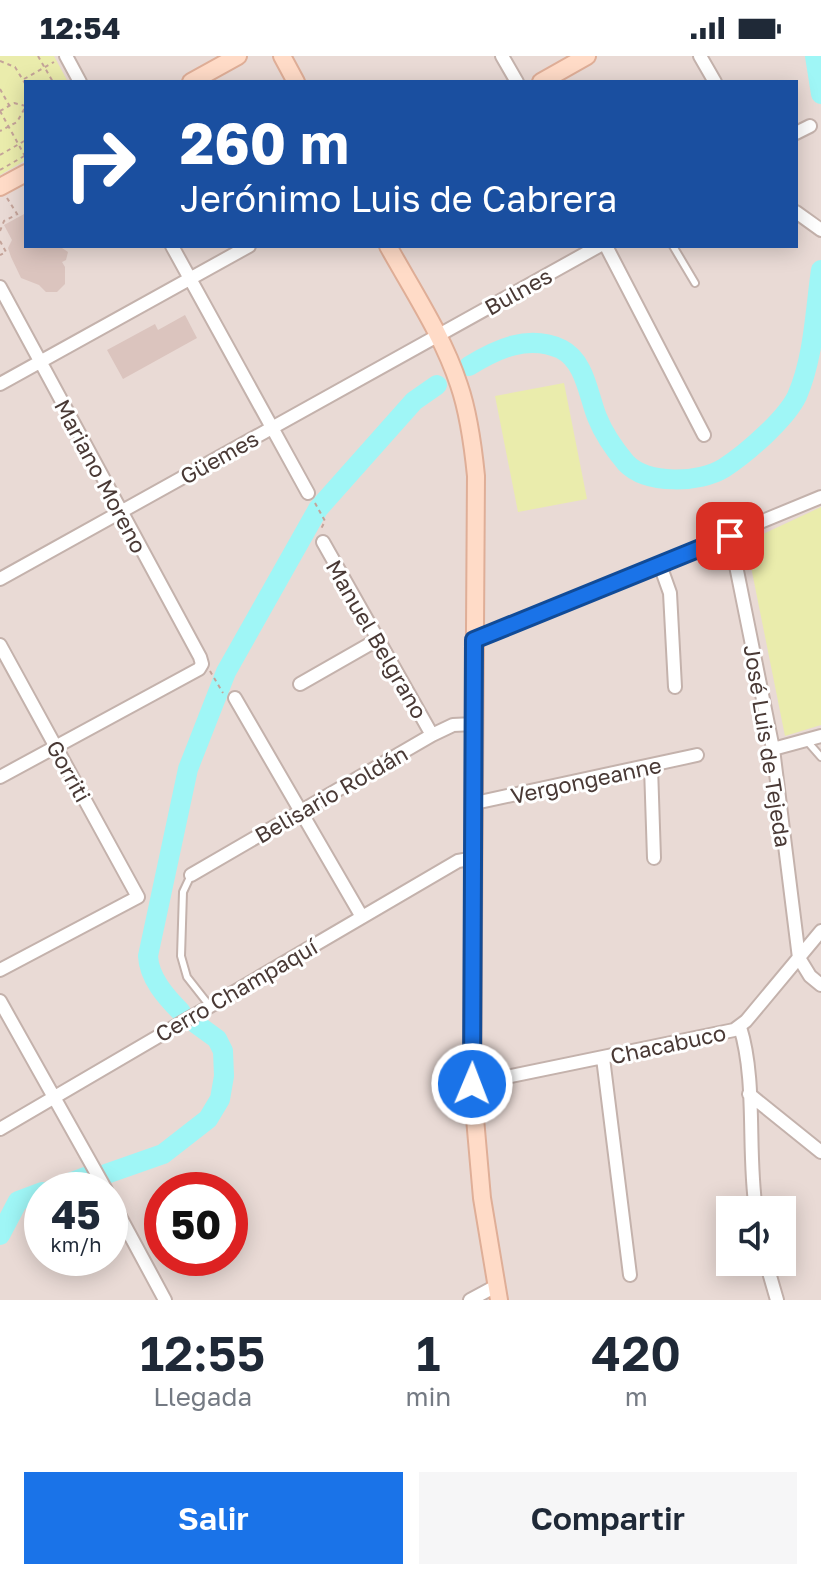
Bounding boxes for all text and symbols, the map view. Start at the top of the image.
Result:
text: 12:54 [40,10,120,46]
text: 260 m [180,109,349,176]
icon: right [48,112,152,216]
text: Jerónimo Luis de Cabrera [180,177,617,220]
street label: Bulnes [480,261,556,321]
street label: Mariano Moreno [49,394,153,558]
street label: Güemes [175,424,263,490]
pin [696,502,764,570]
icon: arrive [708,514,752,558]
street label: Manuel Belgrano [321,555,433,723]
street label: José Luis de Tejeda [739,643,797,849]
street label: Gorriti [41,735,97,807]
street label: Belisario Roldán [250,739,412,849]
street label: Vergongeanne [508,751,664,809]
street label: Cerro Champaquí [150,932,324,1047]
street label: Chacabuco [608,1019,728,1069]
position arrow [430,1042,514,1126]
speed limit sign: 50 [144,1172,248,1276]
text: 45 [51,1190,101,1238]
map controls [716,1196,796,1276]
button: sound [716,1196,796,1276]
text: km/h [51,1232,101,1256]
text: 12:55 [140,1324,265,1382]
text: 1 [416,1324,440,1382]
text: 420 [591,1324,681,1382]
text: Llegada [153,1381,252,1412]
text: min [405,1381,451,1412]
text: m [625,1381,648,1412]
button: Salir [24,1472,403,1564]
button: Compartir [419,1472,797,1564]

